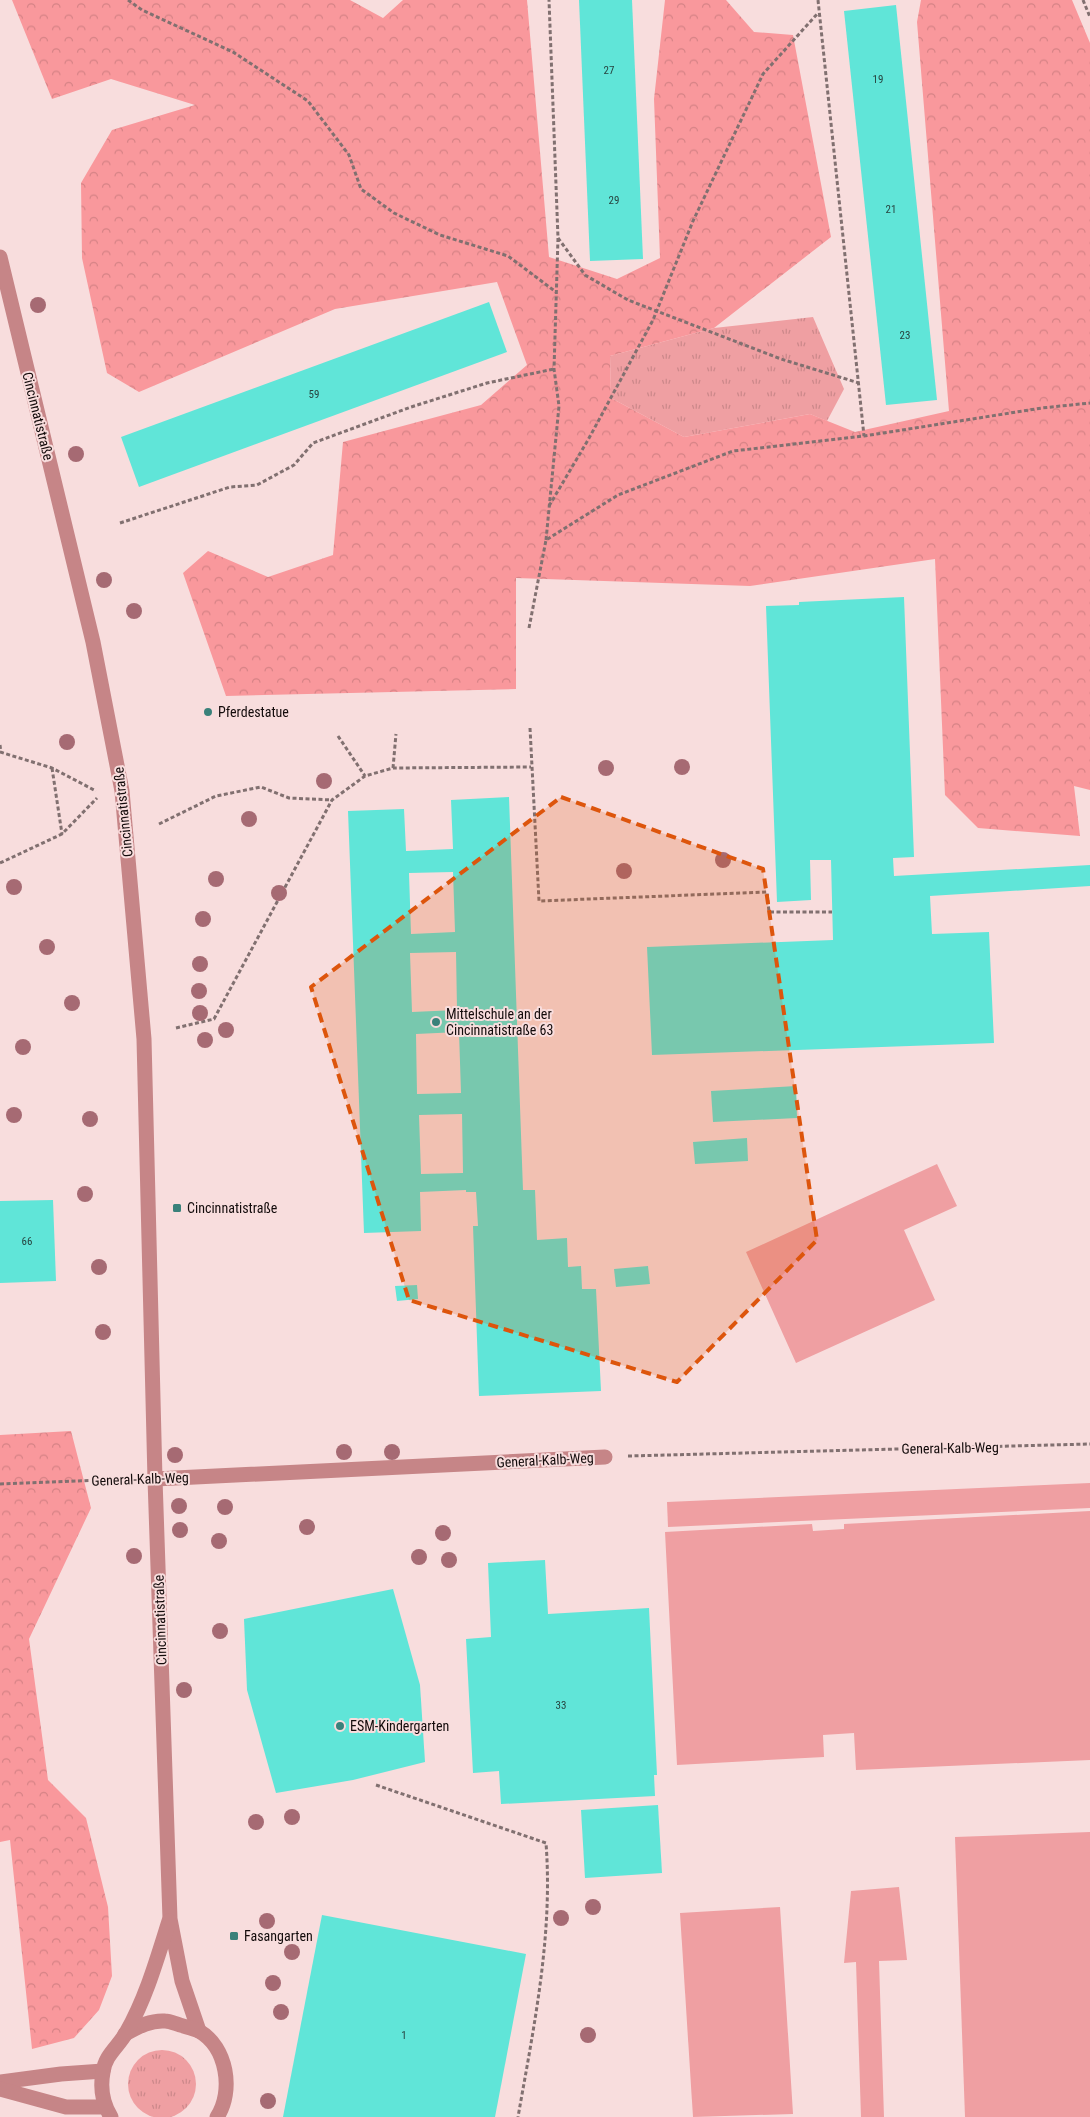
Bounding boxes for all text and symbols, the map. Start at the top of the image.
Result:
house number: 27 [604,64,614,77]
house number: 19 [873,73,883,86]
house number: 29 [609,194,619,207]
house number: 21 [886,203,896,216]
house number: 23 [900,329,910,342]
street label: Cincinnatistraße [19,370,57,462]
house number: 59 [309,388,319,401]
place label: Pferdestatue [218,704,289,720]
marker: Pferdestatue [202,706,214,718]
street label: Cincinnatistraße [110,766,136,858]
place label: Mittelschule an der Cincinnatistraße 63 [446,1006,553,1038]
marker: Mittelschule an der Cincinnatistraße 63 [430,1016,442,1028]
place label: Cincinnatistraße [187,1200,278,1216]
marker: Cincinnatistraße [171,1202,183,1214]
house number: 66 [22,1235,32,1248]
street label: General-Kalb-Weg [901,1439,999,1457]
street label: General-Kalb-Weg [496,1449,594,1471]
street label: General-Kalb-Weg [91,1469,189,1489]
street label: Cincinnatistraße [150,1574,170,1665]
house number: 33 [556,1699,566,1712]
place label: ESM-Kindergarten [350,1718,449,1734]
marker: ESM-Kindergarten [334,1720,346,1732]
place label: Fasangarten [244,1928,313,1944]
marker: Fasangarten [228,1930,240,1942]
house number: 1 [401,2029,407,2042]

